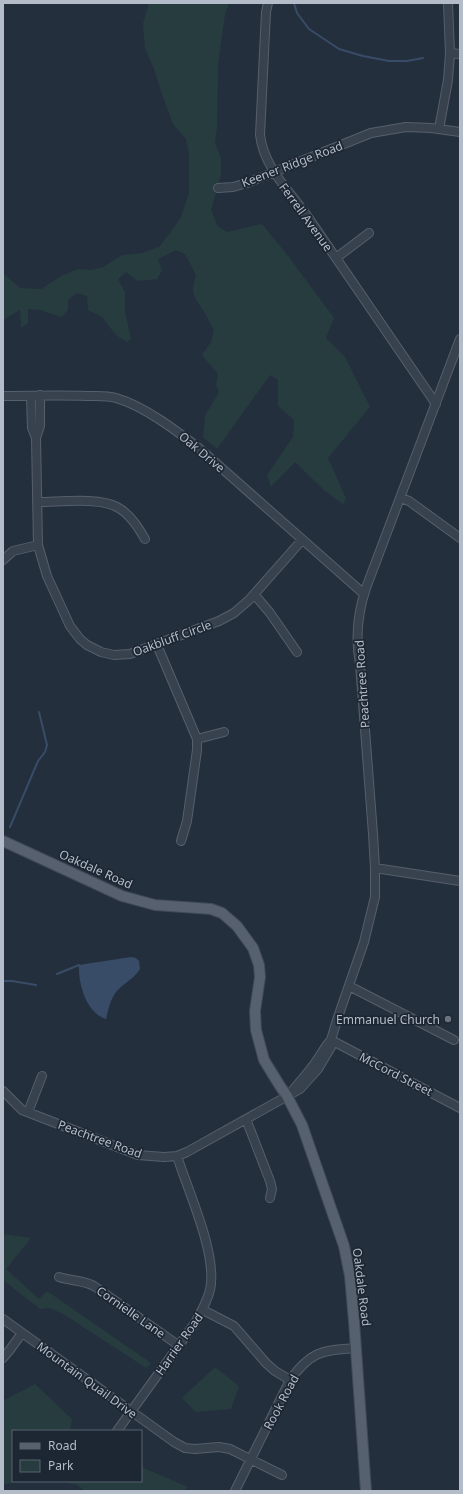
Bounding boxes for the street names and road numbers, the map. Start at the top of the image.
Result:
street label: Keener Ridge Road [239,137,345,191]
street label: Ferrell Avenue [275,179,337,255]
street label: Oak Drive [175,428,229,476]
street label: Oakbluff Circle [130,616,214,660]
street label: Peachtree Road [350,639,374,729]
street label: Oakdale Road [57,845,135,893]
street label: McCord Street [356,1048,436,1100]
street label: Peachtree Road [56,1116,144,1162]
street label: Oakdale Road [349,1247,375,1327]
street label: Cornielle Lane [93,1282,169,1342]
street label: Harrier Road [151,1310,207,1378]
street label: Mountain Quail Drive [33,1338,141,1422]
street label: Rook Road [259,1371,303,1433]

